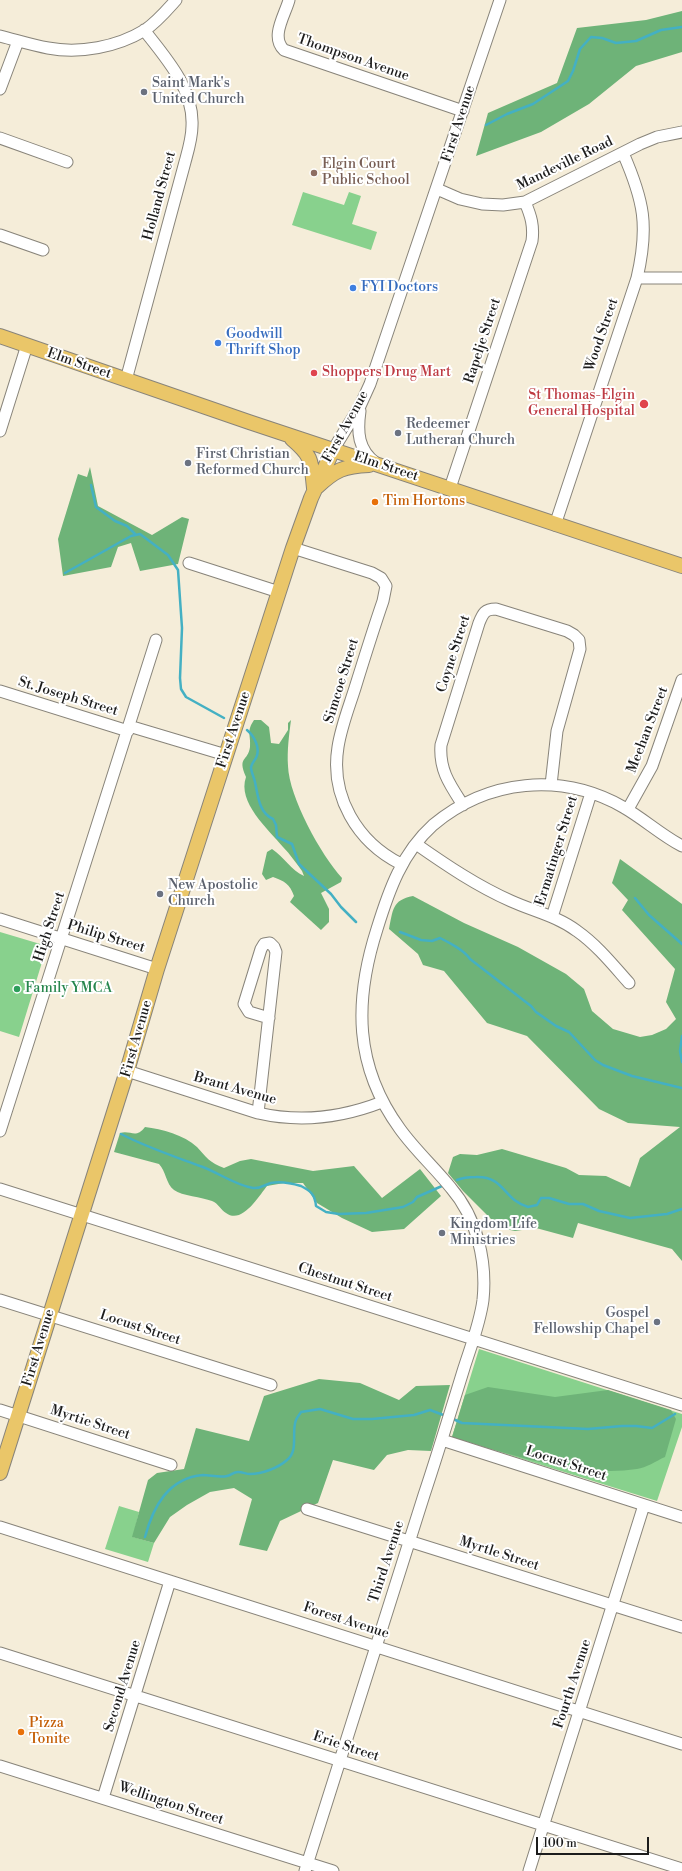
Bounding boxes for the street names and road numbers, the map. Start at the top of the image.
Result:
street label: Thompson Avenue [295,31,411,85]
street label: First Avenue [439,83,479,165]
street label: Mandeville Road [514,133,616,195]
street label: Holland Street [140,150,180,242]
street label: Rapelje Street [461,296,505,386]
street label: Wood Street [582,296,622,374]
street label: Elm Street [45,345,113,383]
street label: First Avenue [319,388,373,466]
street label: Elm Street [352,449,420,485]
street label: Coyne Street [434,613,474,695]
street label: Simcoe Street [321,637,363,725]
street label: St. Joseph Street [16,674,120,720]
street label: Meehan Street [624,684,672,776]
street label: First Avenue [214,689,254,771]
street label: Ermatinger Street [532,794,582,908]
street label: High Street [31,890,69,964]
street label: Philip Street [65,917,147,957]
street label: First Avenue [118,998,156,1080]
street label: Brant Avenue [192,1069,278,1109]
street label: Chestnut Street [296,1260,394,1306]
street label: First Avenue [19,1307,59,1389]
street label: Locust Street [97,1307,183,1349]
street label: Myrtie Street [48,1402,132,1444]
street label: Locust Street [523,1443,609,1485]
street label: Third Avenue [366,1519,408,1605]
street label: Myrtle Street [457,1533,541,1575]
street label: Forest Avenue [301,1599,391,1643]
street label: Fourth Avenue [551,1637,595,1731]
street label: Second Avenue [101,1638,145,1734]
street label: Erie Street [311,1728,381,1766]
street label: Wellington Street [116,1779,226,1829]

